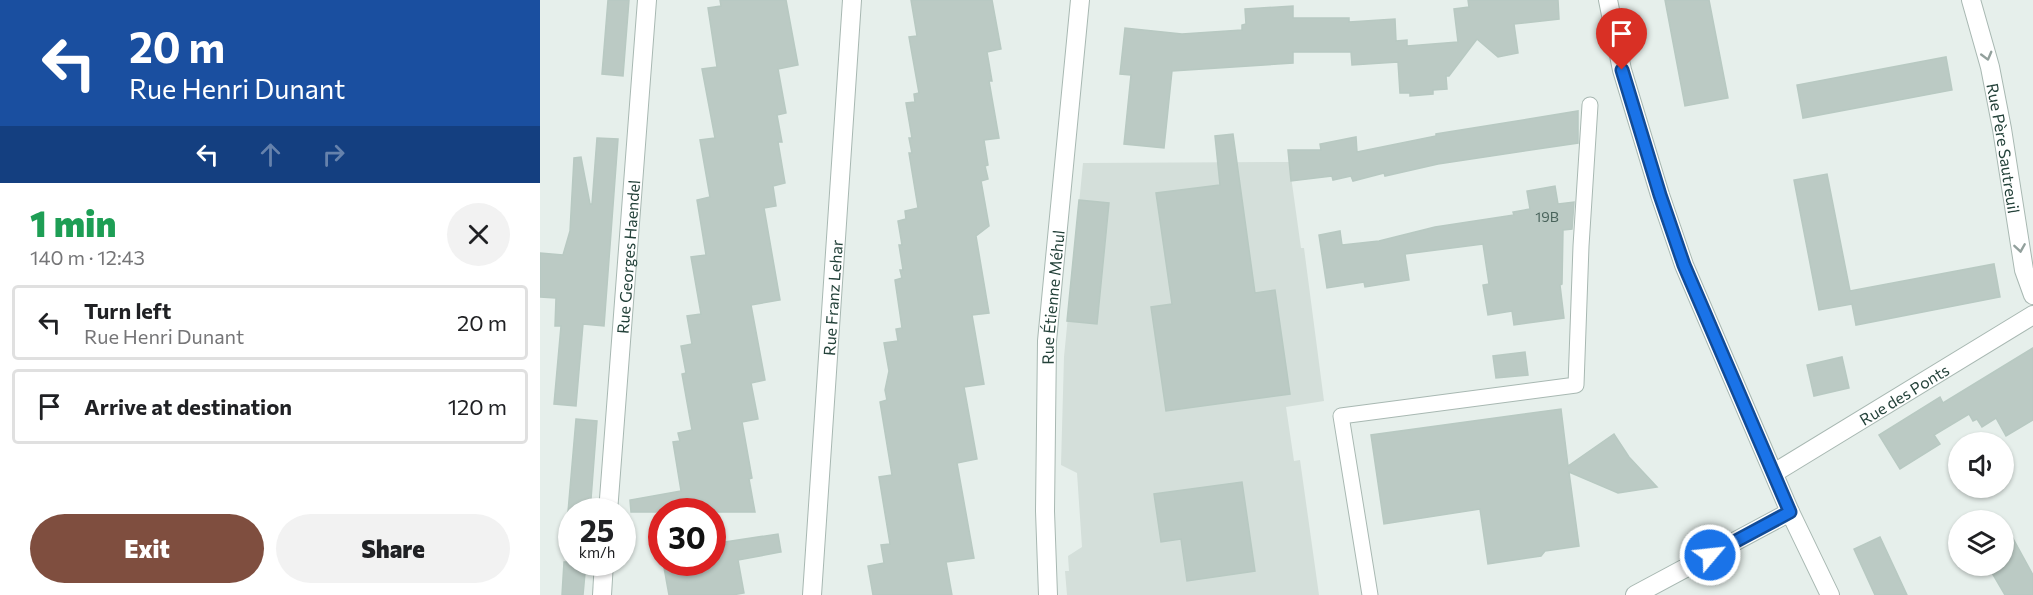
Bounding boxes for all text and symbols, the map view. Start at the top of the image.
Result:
pin [1596,8,1647,70]
icon: arrive [1605,17,1638,50]
text: 20 m [129,20,225,72]
icon: left [30,24,108,102]
one-way arrow [1980,50,1992,61]
text: Rue Henri Dunant [129,72,345,105]
street label: Rue Père Sautreuil [1984,81,2025,215]
icon: left [191,138,224,171]
icon: ahead [254,138,287,171]
icon: right [317,138,350,171]
street label: Rue Georges Haendel [612,179,643,334]
text: 1 min [30,200,116,244]
button: close [447,203,510,266]
house number: 19B [1535,208,1559,225]
street label: Rue Étienne Méhul [1037,229,1067,365]
street label: Rue Franz Lehar [819,238,845,356]
one-way arrow [2014,244,2026,253]
text: 140 m · 12:43 [30,245,145,269]
text: Turn left [84,297,171,324]
icon: left [33,306,66,339]
text: 20 m [457,309,507,336]
text: Rue Henri Dunant [84,324,244,348]
street label: Rue des Ponts [1855,359,1952,428]
icon: arrive [33,390,66,423]
text: Arrive at destination [84,393,292,420]
text: 120 m [448,393,507,420]
map controls [1948,432,2014,576]
button: sound [1948,432,2014,498]
speed limit sign: 30 [648,498,726,576]
button: layers [1948,510,2014,576]
text: 25 [580,511,614,548]
button: Exit [30,514,264,583]
button: Share [276,514,510,583]
position arrow [1678,523,1742,587]
text: km/h [579,543,615,561]

